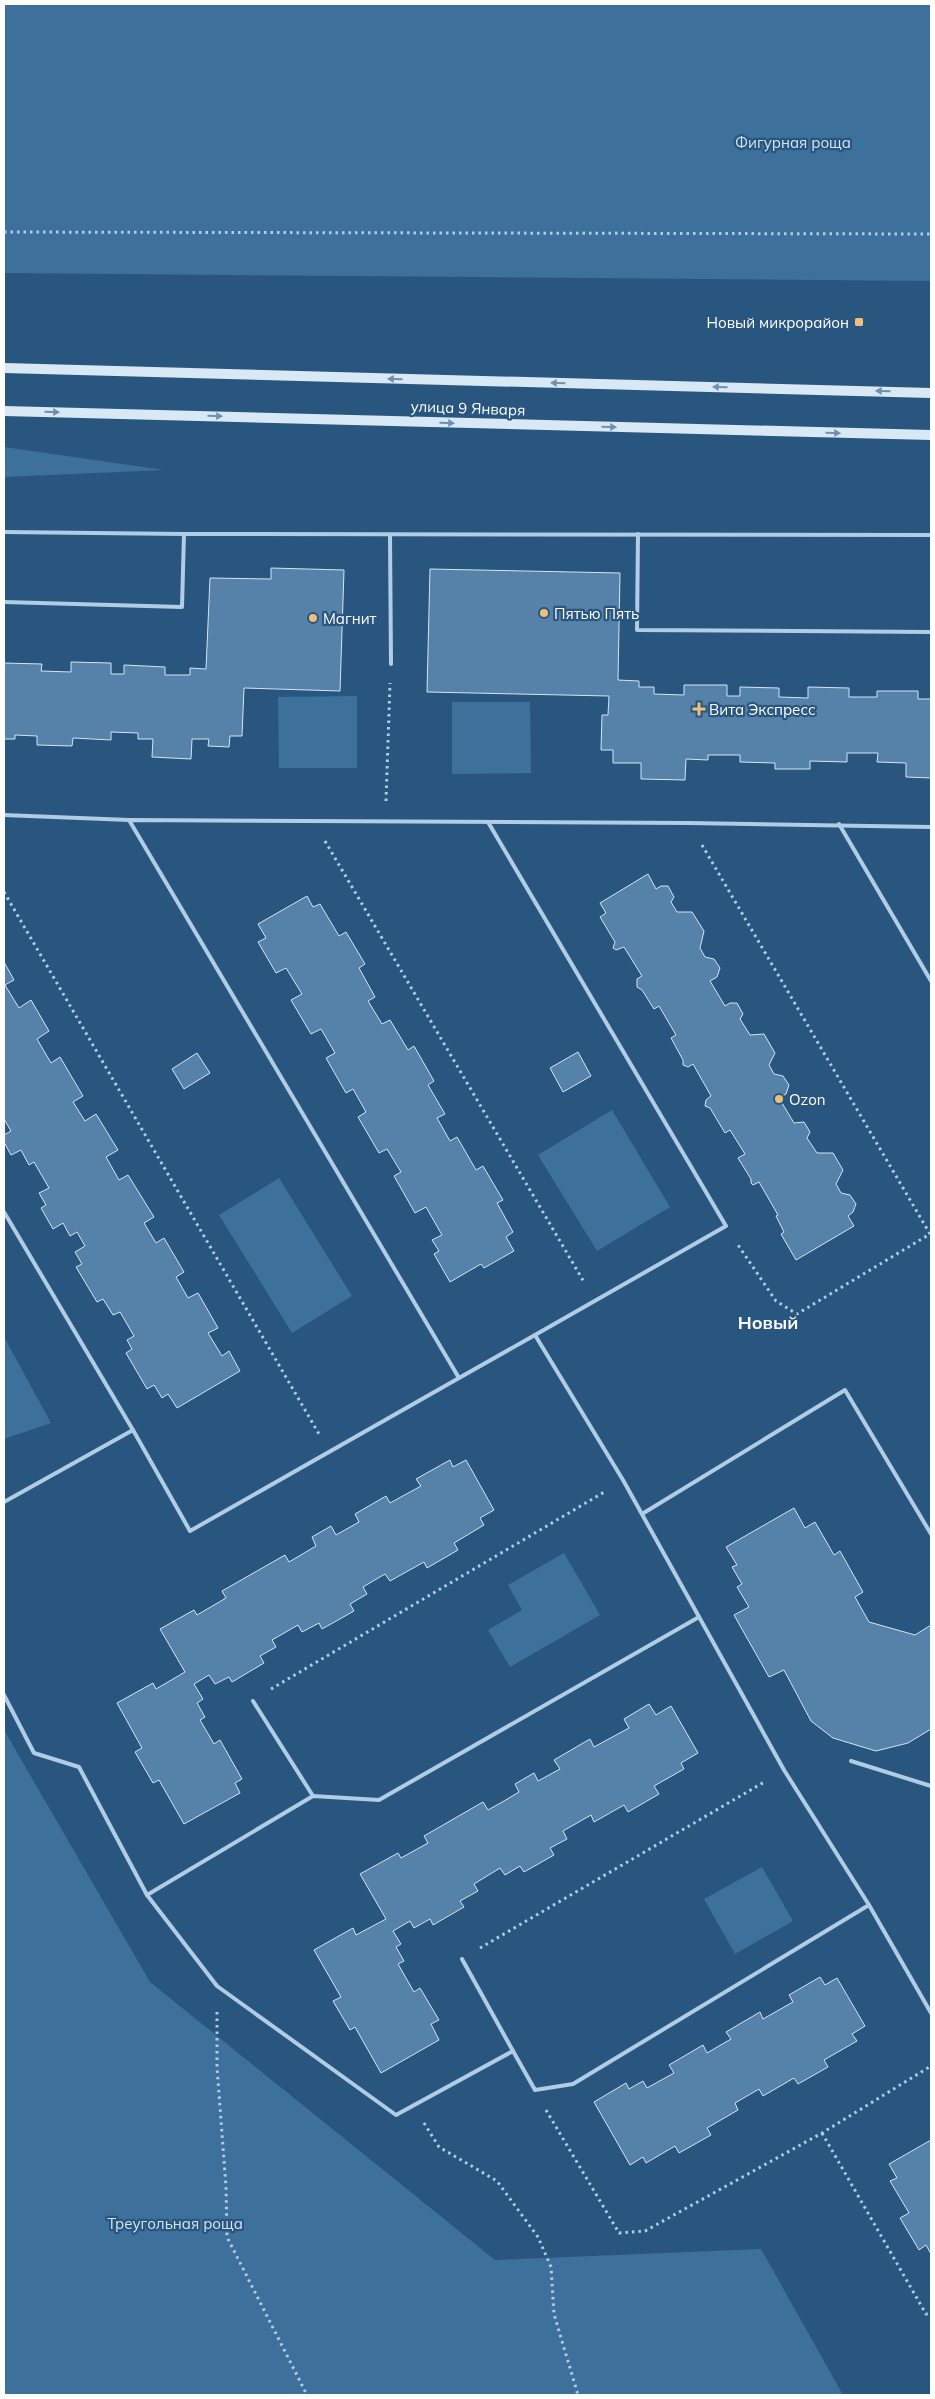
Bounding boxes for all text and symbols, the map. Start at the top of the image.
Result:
park label: Фигурная роща [735,133,851,152]
place label: Новый микрорайон [707,313,849,332]
marker: Новый микрорайон [853,316,865,328]
one-way arrow [387,374,403,382]
one-way arrow [549,379,565,387]
one-way arrow [712,383,728,391]
one-way arrow [874,387,890,395]
street label: улица 9 Января [410,397,526,419]
one-way arrow [45,408,61,416]
one-way arrow [207,413,223,421]
one-way arrow [440,419,456,427]
one-way arrow [601,423,617,431]
one-way arrow [825,429,841,437]
place label: Пятью Пять [554,604,639,623]
marker: Пятью Пять [538,607,550,619]
place label: Магнит [323,609,377,628]
marker: Магнит [307,612,319,624]
place label: Вита Экспресс [709,700,816,719]
marker: Вита Экспресс [693,703,705,715]
place label: Ozon [789,1090,826,1109]
marker: Ozon [773,1093,785,1105]
district label: Новый [738,1311,798,1334]
park label: Треугольная роща [107,2214,243,2233]

